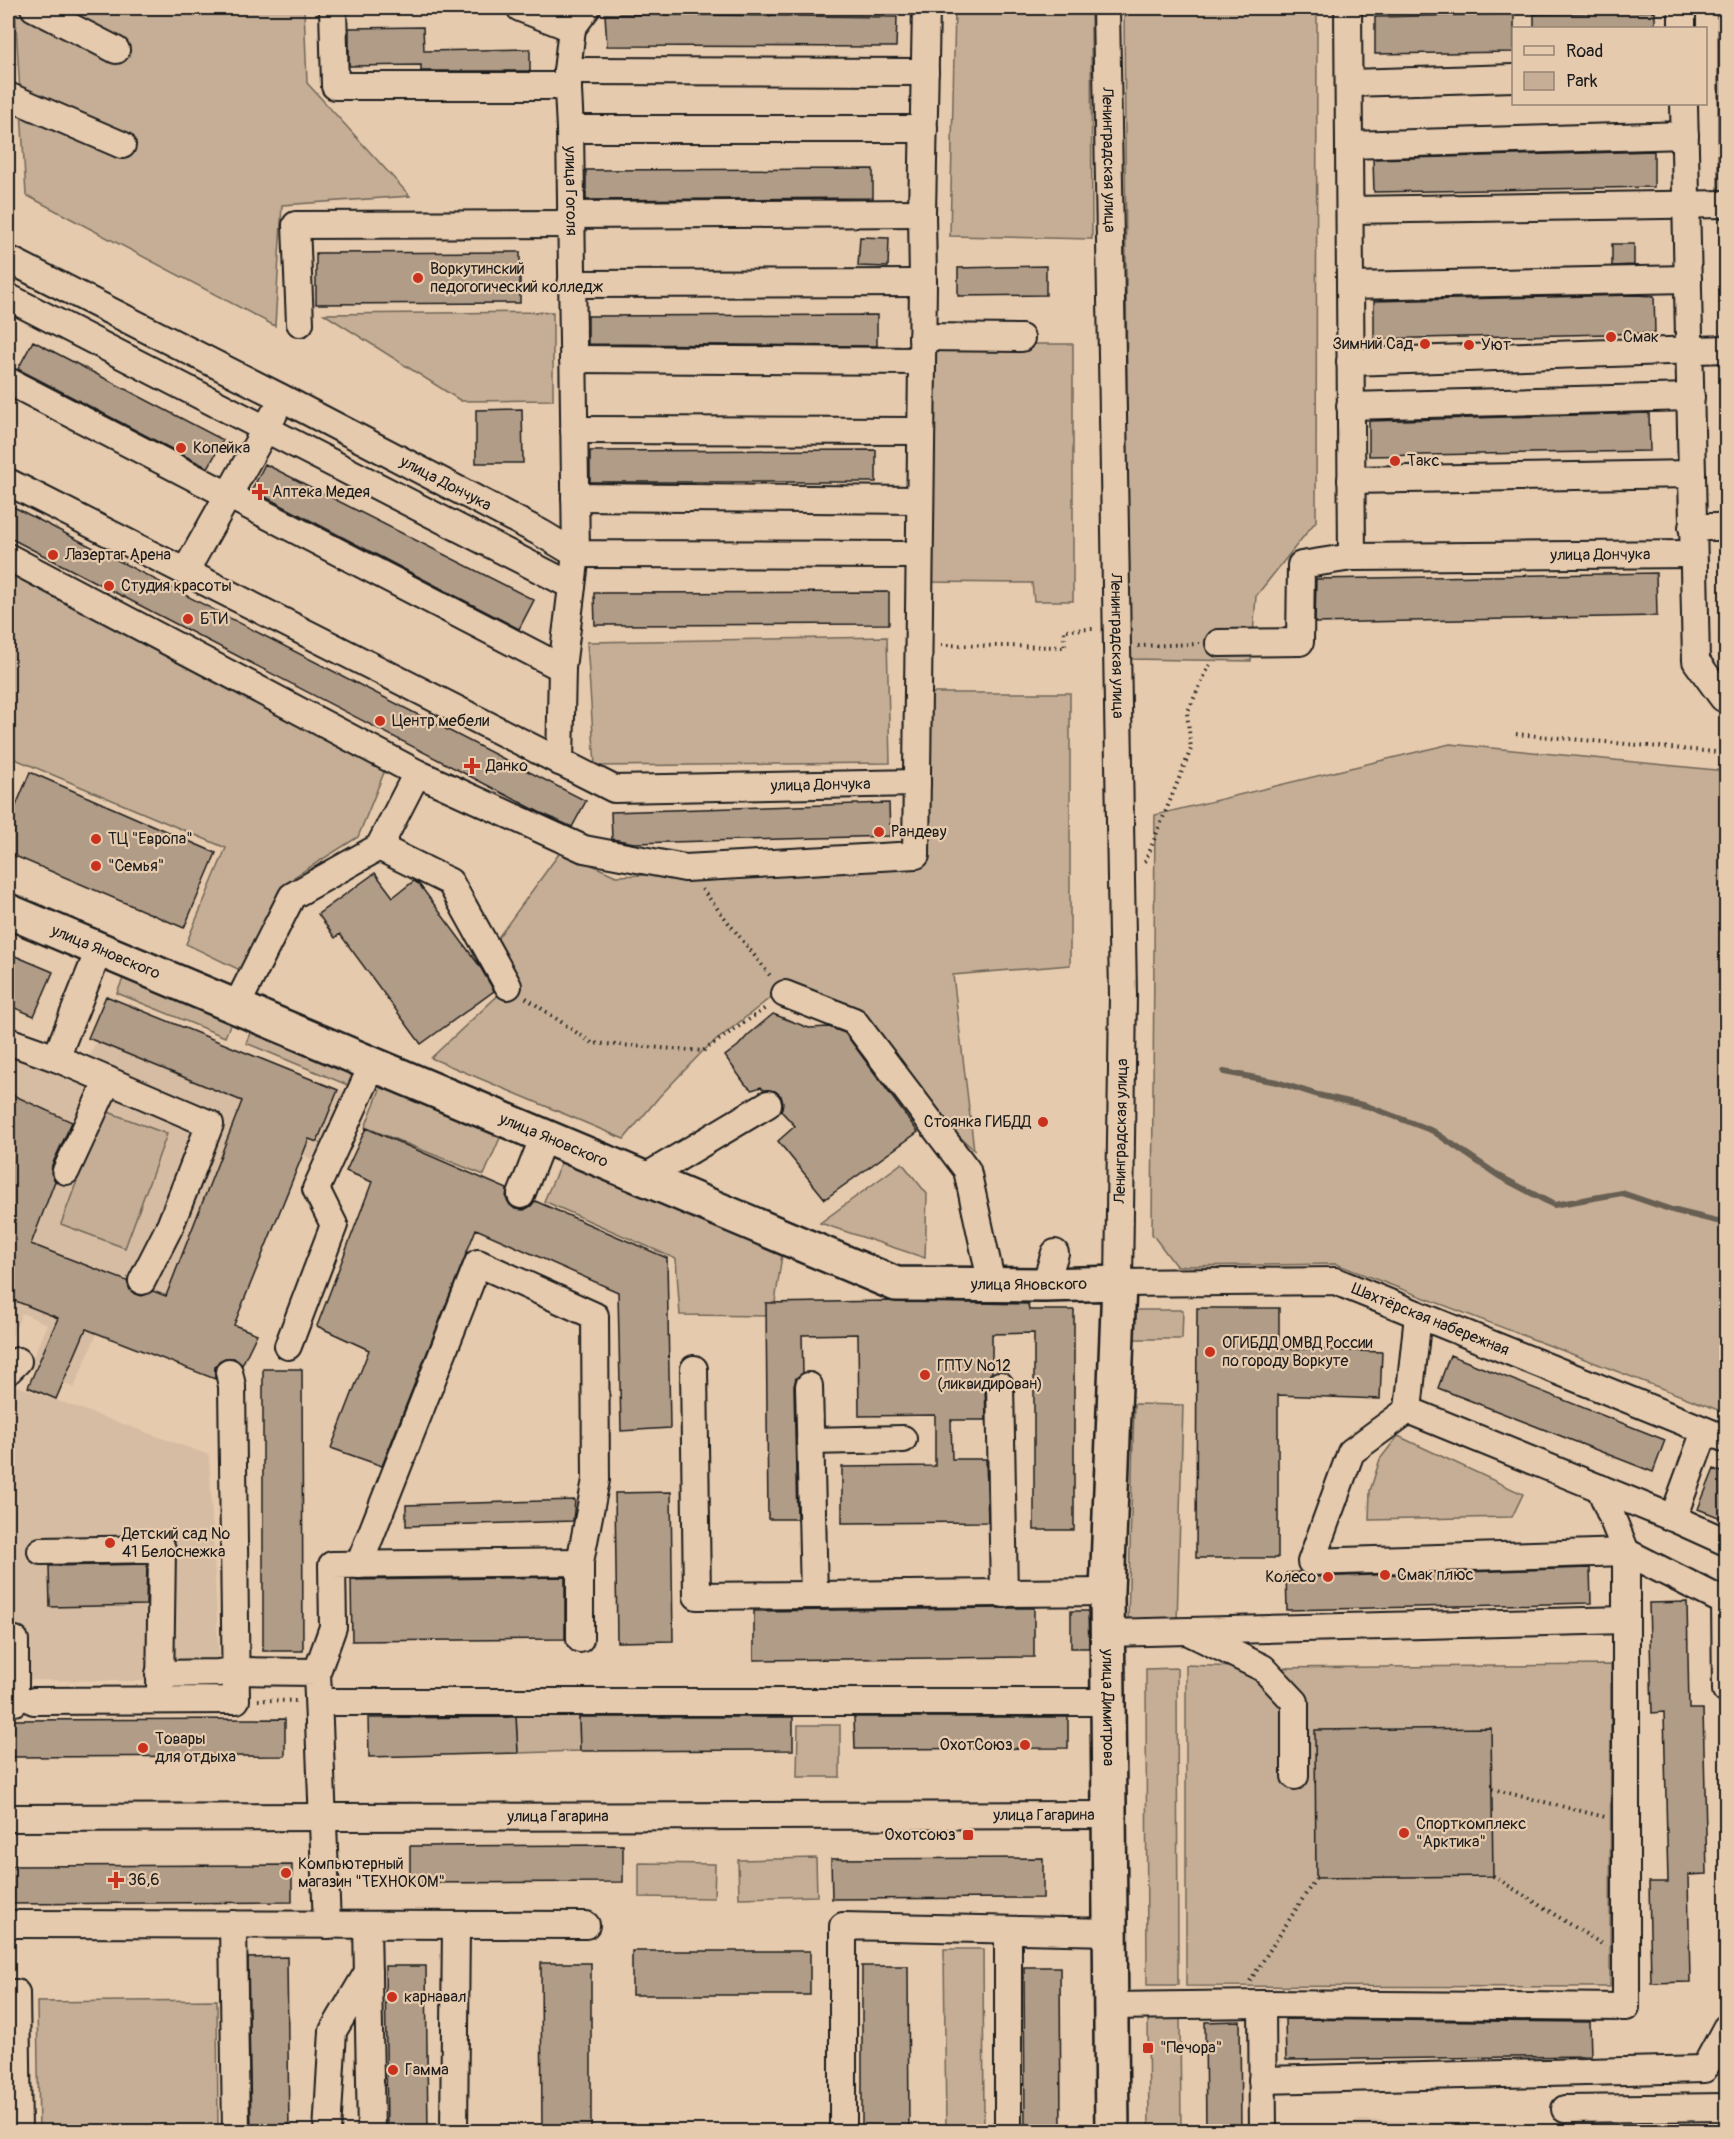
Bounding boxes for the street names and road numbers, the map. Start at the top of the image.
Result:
street label: Ленинградская улица [1097,86,1120,233]
street label: улица Гоголя [560,145,582,236]
street label: улица Дончука [396,451,495,515]
street label: улица Дончука [1549,544,1651,565]
street label: Ленинградская улица [1106,572,1128,719]
street label: улица Дончука [769,774,871,796]
street label: улица Яновского [47,920,164,984]
street label: Ленинградская улица [1110,1058,1132,1205]
street label: улица Яновского [495,1108,612,1172]
street label: улица Яновского [970,1274,1088,1295]
street label: Шахтёрская набережная [1349,1279,1512,1360]
street label: улица Димитрова [1098,1648,1119,1766]
street label: улица Гагарина [992,1805,1095,1825]
street label: улица Гагарина [506,1806,609,1827]

